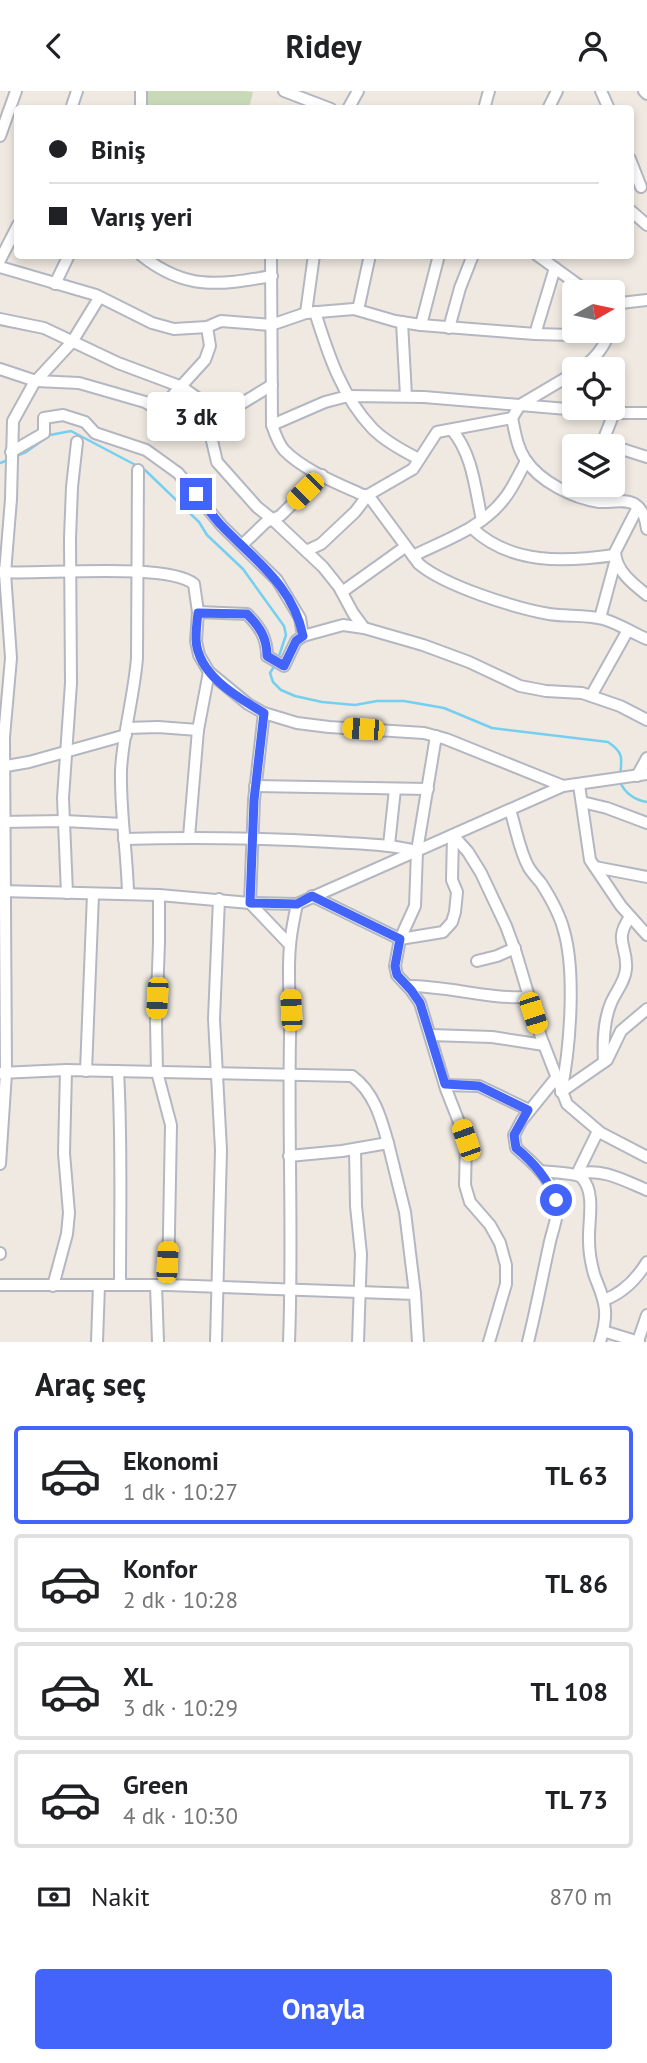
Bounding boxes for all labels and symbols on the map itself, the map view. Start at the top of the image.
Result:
north arrow [562,280,625,343]
callout: 3 dk [147,393,245,441]
car [283,469,328,513]
route end [180,478,212,510]
car [342,717,385,741]
car [146,976,169,1020]
car [280,988,303,1032]
car [517,990,550,1036]
car [450,1117,483,1163]
route start [540,1184,572,1216]
car [156,1240,179,1284]

